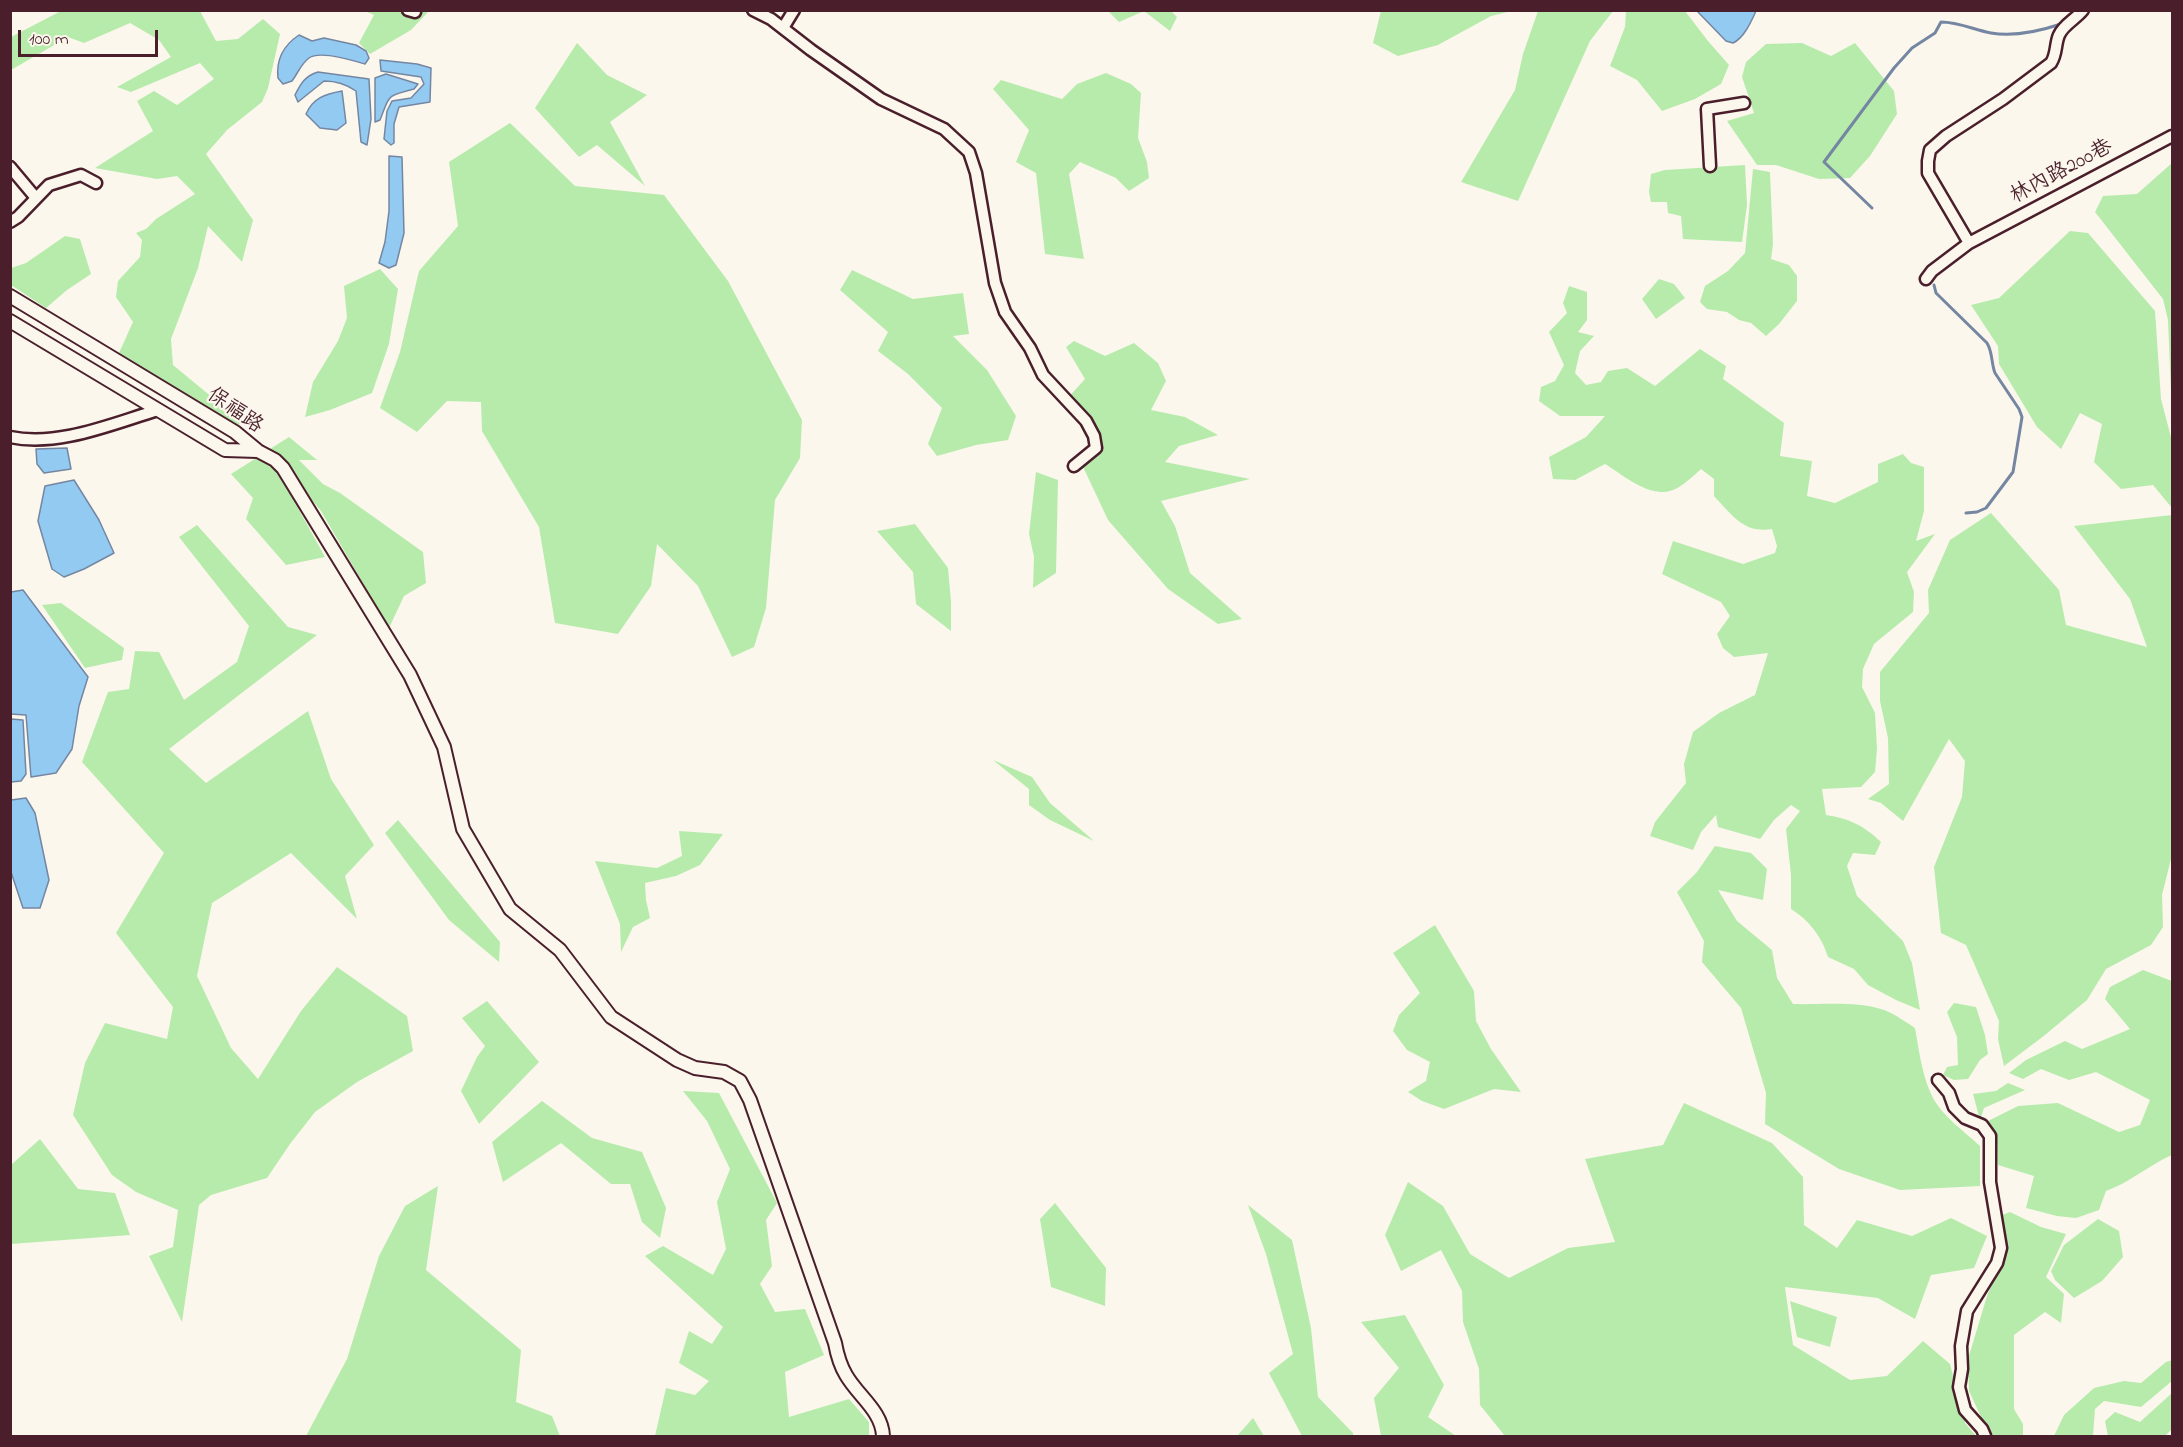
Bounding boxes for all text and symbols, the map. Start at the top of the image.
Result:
scale bar [21,18,160,56]
text: 100 m [29,27,69,53]
street label: 林內路200巷 [2006,135,2118,211]
street label: 保福路 [201,384,267,440]

